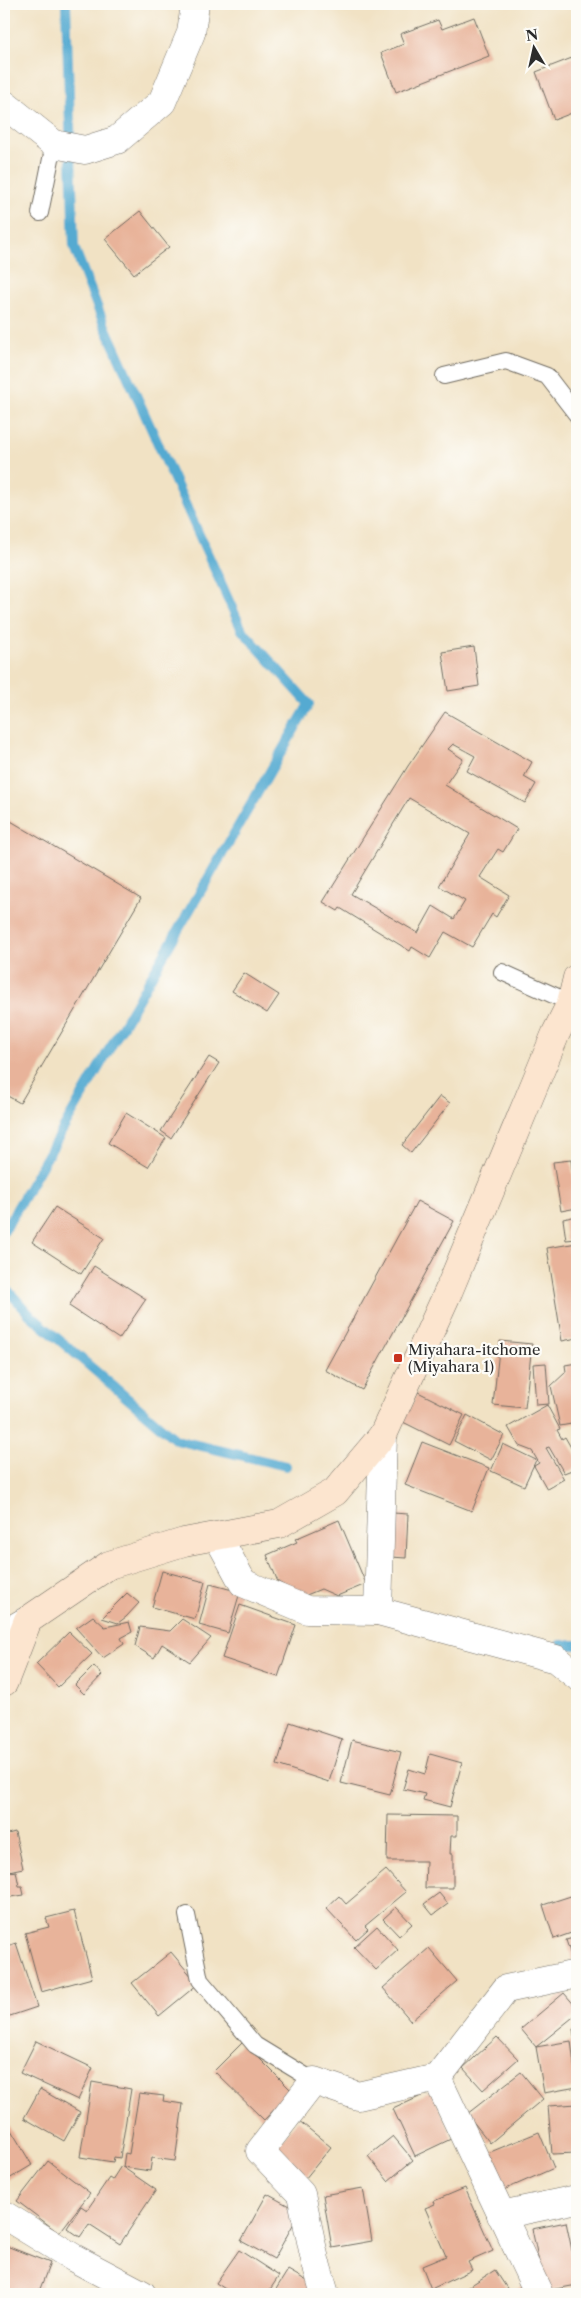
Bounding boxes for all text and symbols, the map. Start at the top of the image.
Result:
north arrow [508,22,558,72]
text: N [525,25,539,45]
place label: Miyahara-itchome (Miyahara 1) [408,1340,540,1376]
marker: Miyahara-itchome (Miyahara 1) [392,1352,404,1364]

